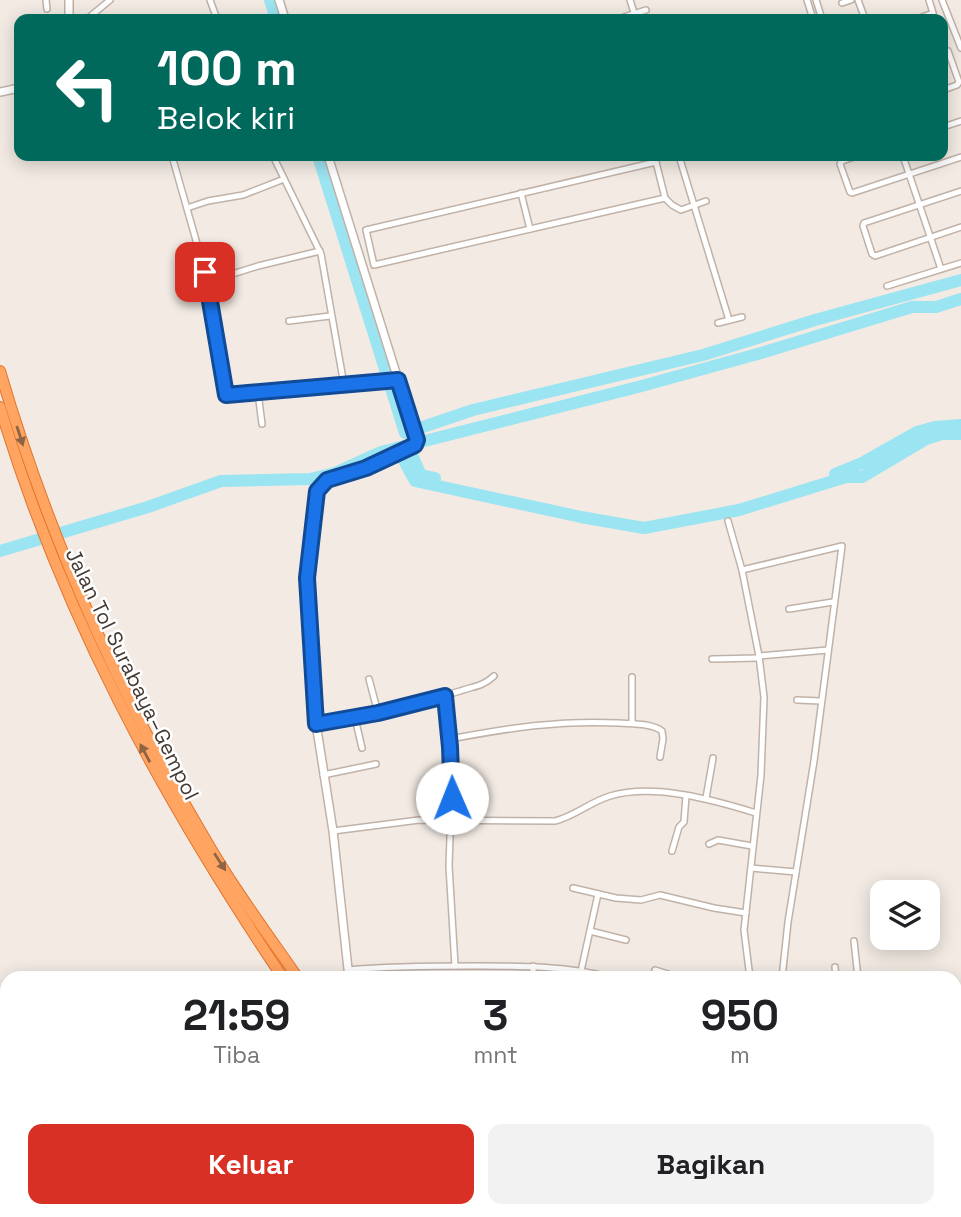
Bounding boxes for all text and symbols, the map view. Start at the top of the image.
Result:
text: 100 m [157,37,297,99]
icon: left [42,42,133,133]
text: Belok kiri [157,98,295,138]
pin [175,242,235,302]
icon: arrive [186,253,224,291]
one-way arrow [15,426,26,447]
street label: Jalan Tol Surabaya–Gempol [60,543,205,804]
one-way arrow [139,743,151,763]
position arrow [415,761,489,835]
one-way arrow [213,852,226,871]
map controls [870,880,940,950]
button: layers [870,880,940,950]
text: 21:59 [183,989,291,1042]
text: 3 [483,989,508,1042]
text: 950 [701,989,779,1042]
text: Tiba [213,1040,260,1070]
text: mnt [474,1040,518,1070]
text: m [730,1040,750,1070]
button: Keluar [28,1124,474,1204]
button: Bagikan [488,1124,934,1204]

